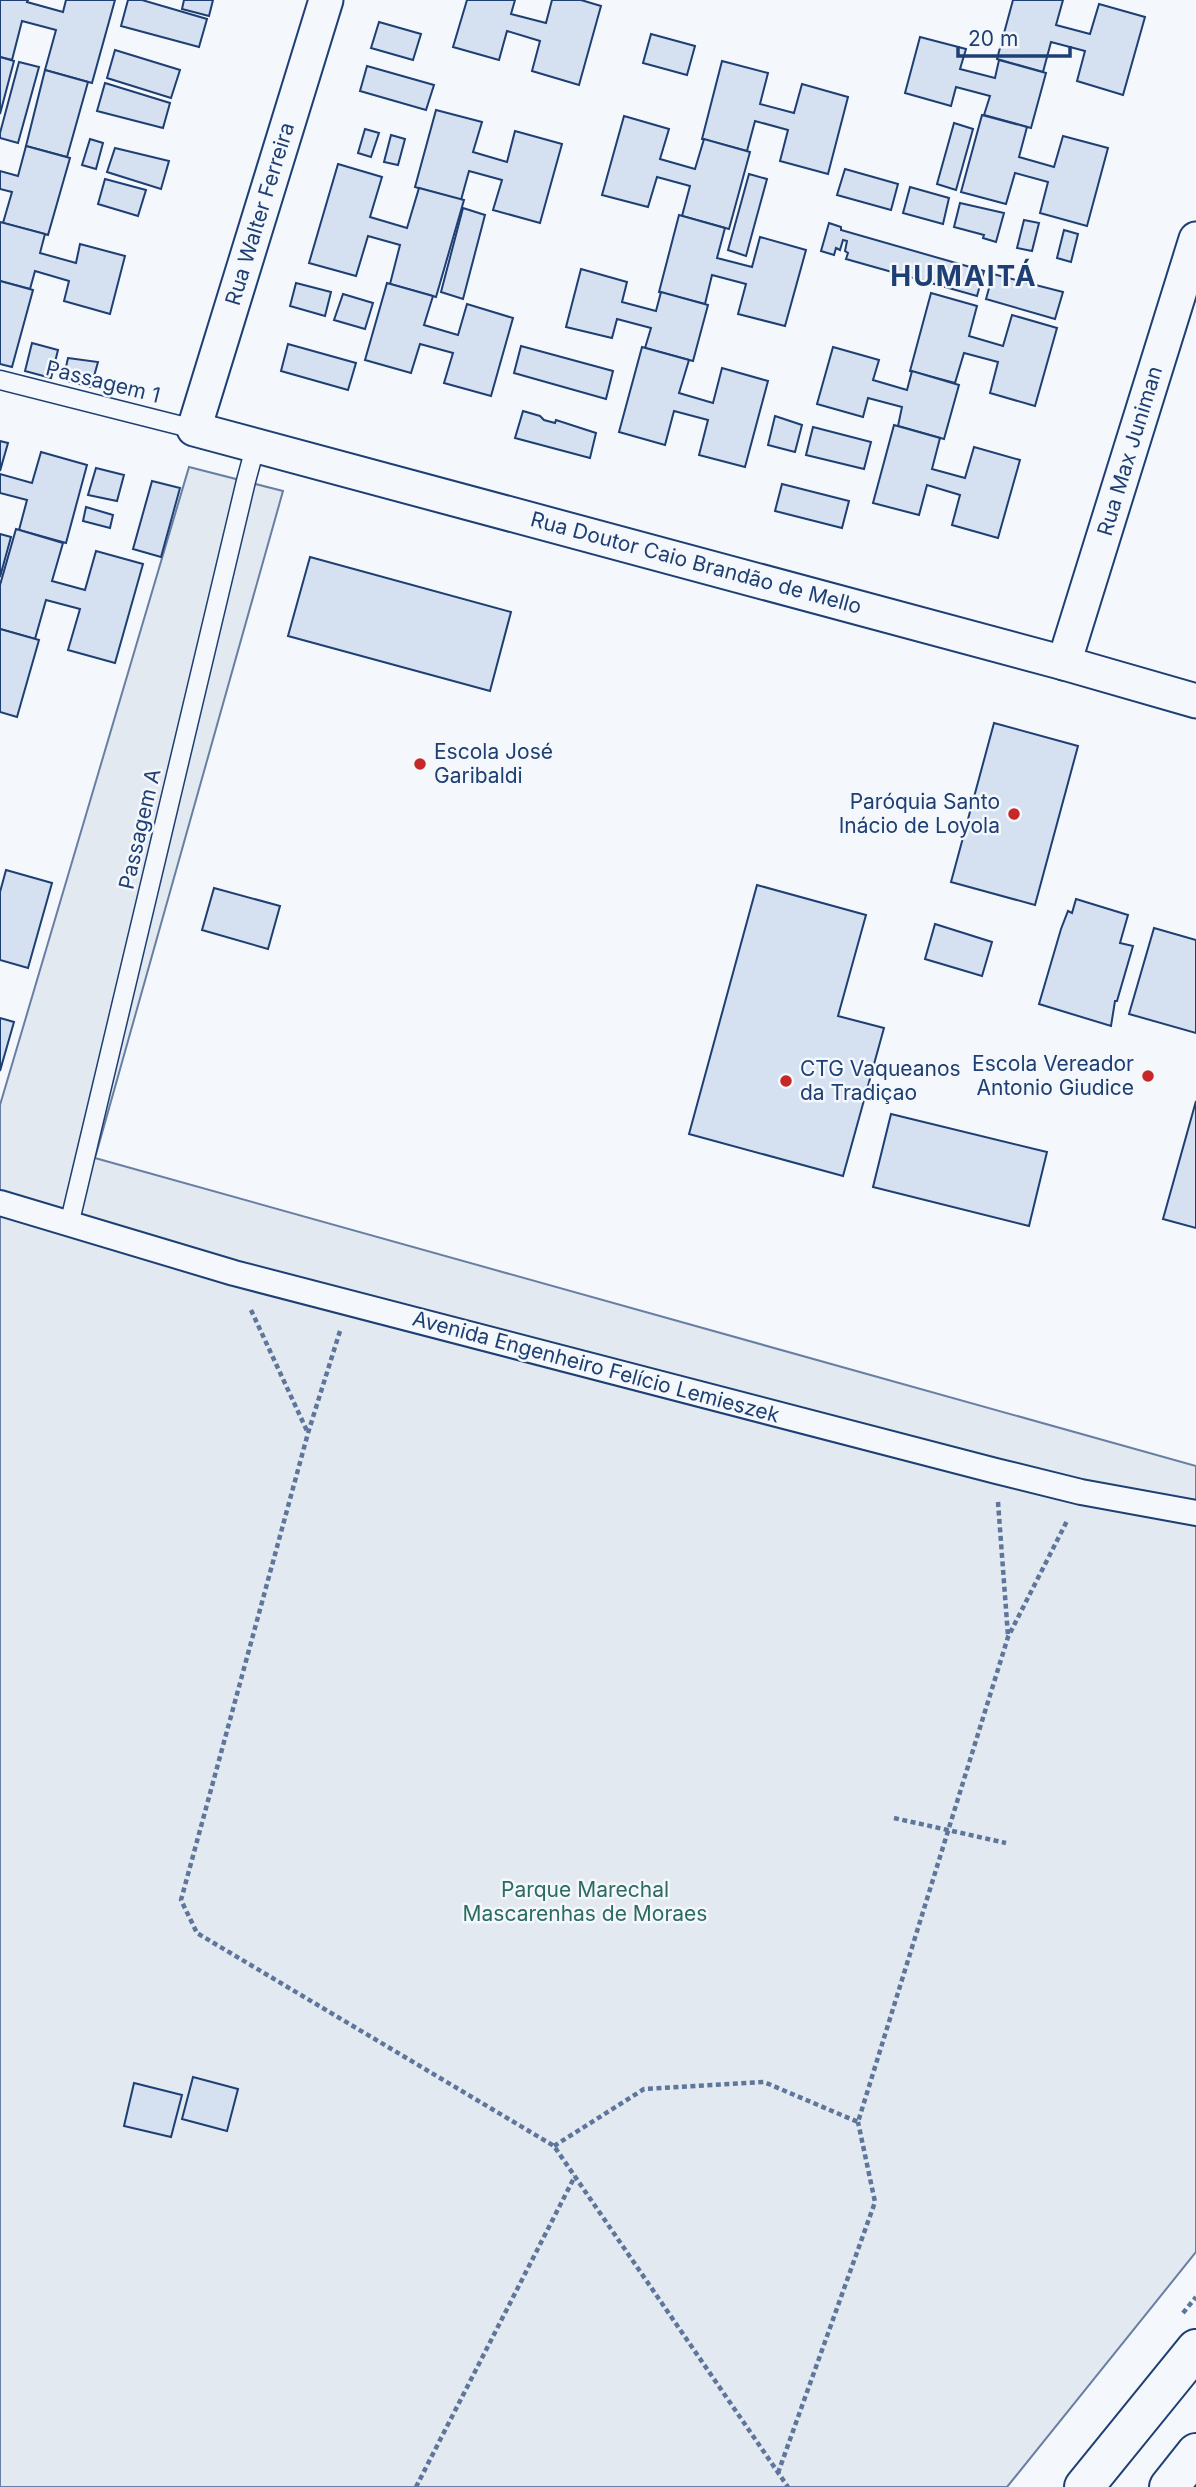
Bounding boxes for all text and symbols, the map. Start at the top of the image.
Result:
scale bar [958,14,1070,58]
text: 20 m [968,26,1018,51]
street label: Rua Walter Ferreira [220,119,299,308]
district label: HUMAITÁ [890,258,1038,293]
street label: Passagem 1 [43,355,163,408]
street label: Rua Max Juniman [1092,363,1167,539]
street label: Rua Doutor Caio Brandão de Mello [528,506,864,619]
place label: Escola José Garibaldi [434,739,553,788]
marker: Escola José Garibaldi [412,756,428,772]
street label: Passagem A [113,766,166,892]
place label: Paróquia Santo Inácio de Loyola [839,789,1000,838]
marker: Paróquia Santo Inácio de Loyola [1006,806,1022,822]
place label: Escola Vereador Antonio Giudice [972,1051,1134,1100]
place label: CTG Vaqueanos da Tradiçao [800,1056,961,1105]
marker: Escola Vereador Antonio Giudice [1140,1068,1156,1084]
marker: CTG Vaqueanos da Tradiçao [778,1073,794,1089]
street label: Avenida Engenheiro Felício Lemieszek [410,1305,783,1428]
park label: Parque Marechal Mascarenhas de Moraes [463,1877,707,1926]

